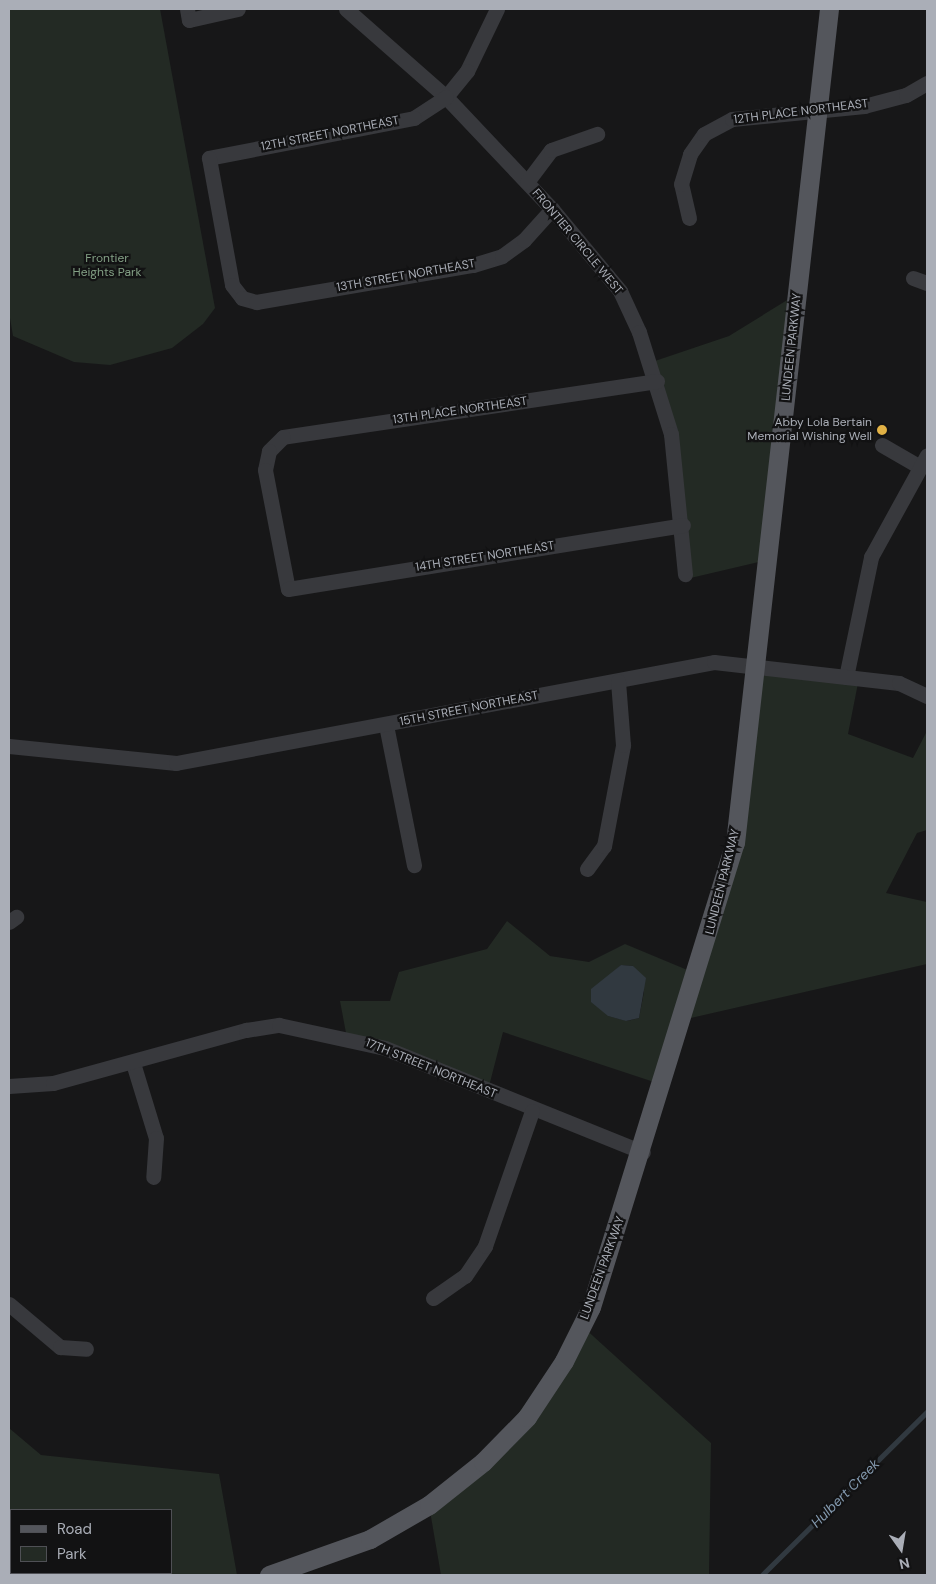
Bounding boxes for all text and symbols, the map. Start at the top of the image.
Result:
street label: 12TH PLACE NORTHEAST [733,97,869,127]
street label: 12TH STREET NORTHEAST [260,114,400,154]
street label: FRONTIER CIRCLE WEST [529,186,625,298]
park label: Frontier Heights Park [72,252,142,280]
street label: 13TH STREET NORTHEAST [336,257,476,295]
street label: LUNDEEN PARKWAY [779,292,805,402]
street label: 13TH PLACE NORTHEAST [392,394,528,428]
place label: Abby Lola Bertain Memorial Wishing Well [747,416,872,444]
marker: Abby Lola Bertain Memorial Wishing Well [876,424,888,436]
street label: 14TH STREET NORTHEAST [414,539,556,575]
street label: 15TH STREET NORTHEAST [398,688,540,730]
street label: LUNDEEN PARKWAY [703,828,743,936]
street label: 17TH STREET NORTHEAST [363,1036,499,1102]
street label: LUNDEEN PARKWAY [578,1215,628,1321]
water label: Hulbert Creek [807,1455,883,1531]
legend [10,1509,172,1574]
text: Road [57,1519,92,1539]
north arrow [876,1524,926,1574]
text: Park [57,1544,87,1564]
text: N [897,1554,911,1574]

